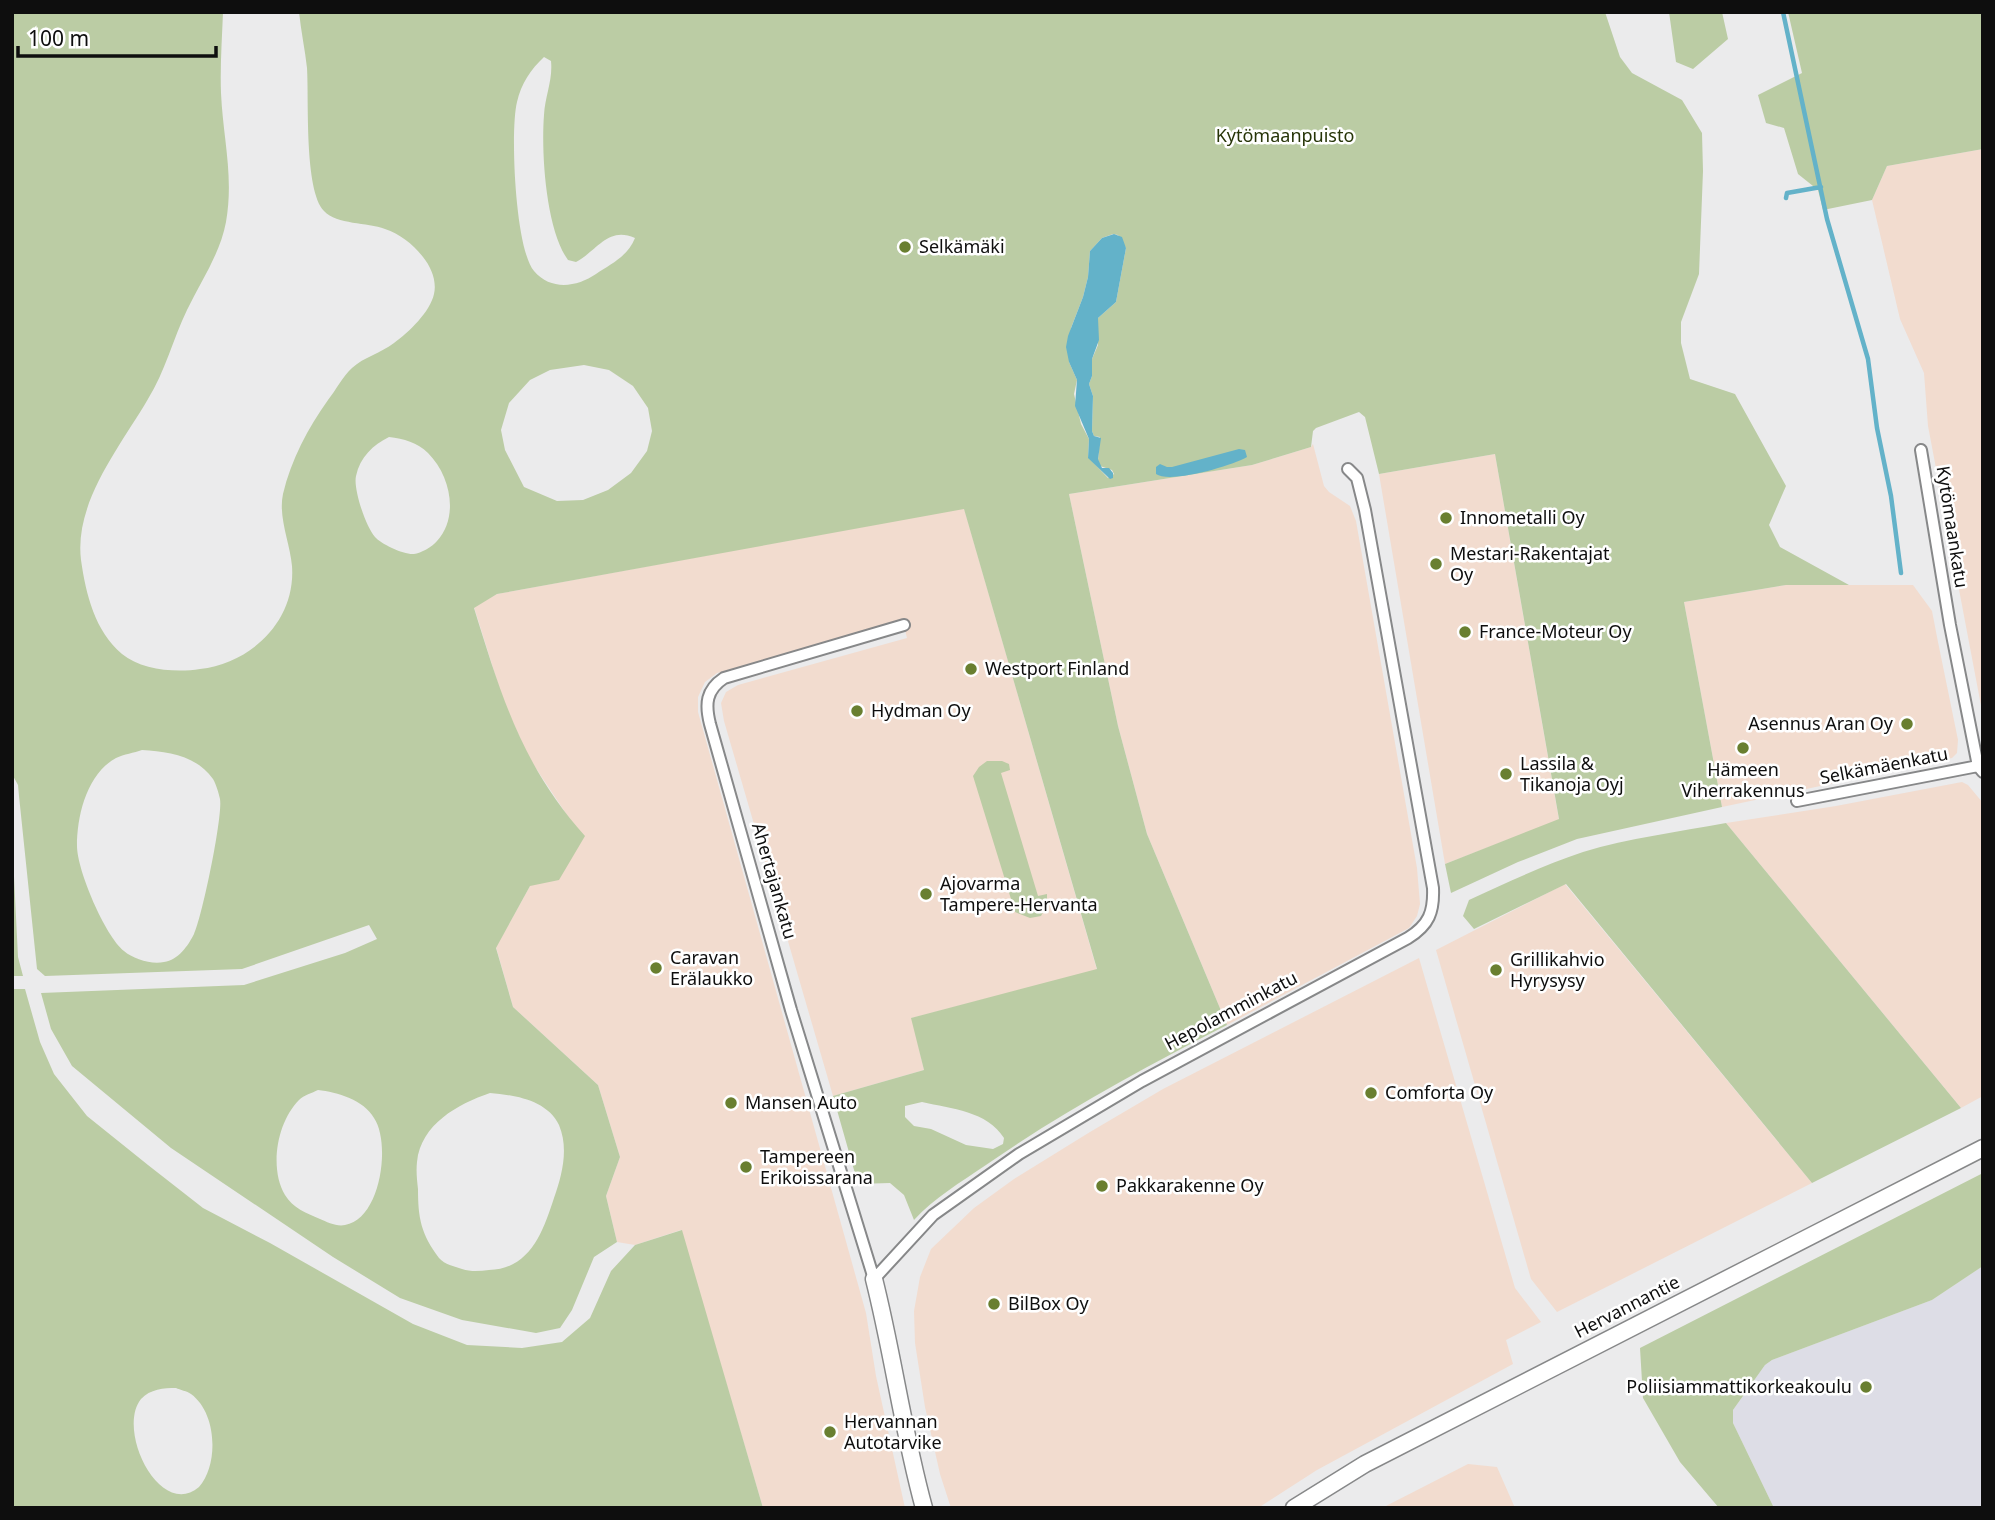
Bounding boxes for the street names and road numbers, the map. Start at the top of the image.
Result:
street label: Kytömaankatu [1931,464,1974,590]
street label: Selkämäenkatu [1818,741,1950,789]
street label: Ahertajankatu [747,820,803,942]
street label: Hepolamminkatu [1160,965,1301,1055]
street label: Hervannantie [1570,1269,1683,1343]

